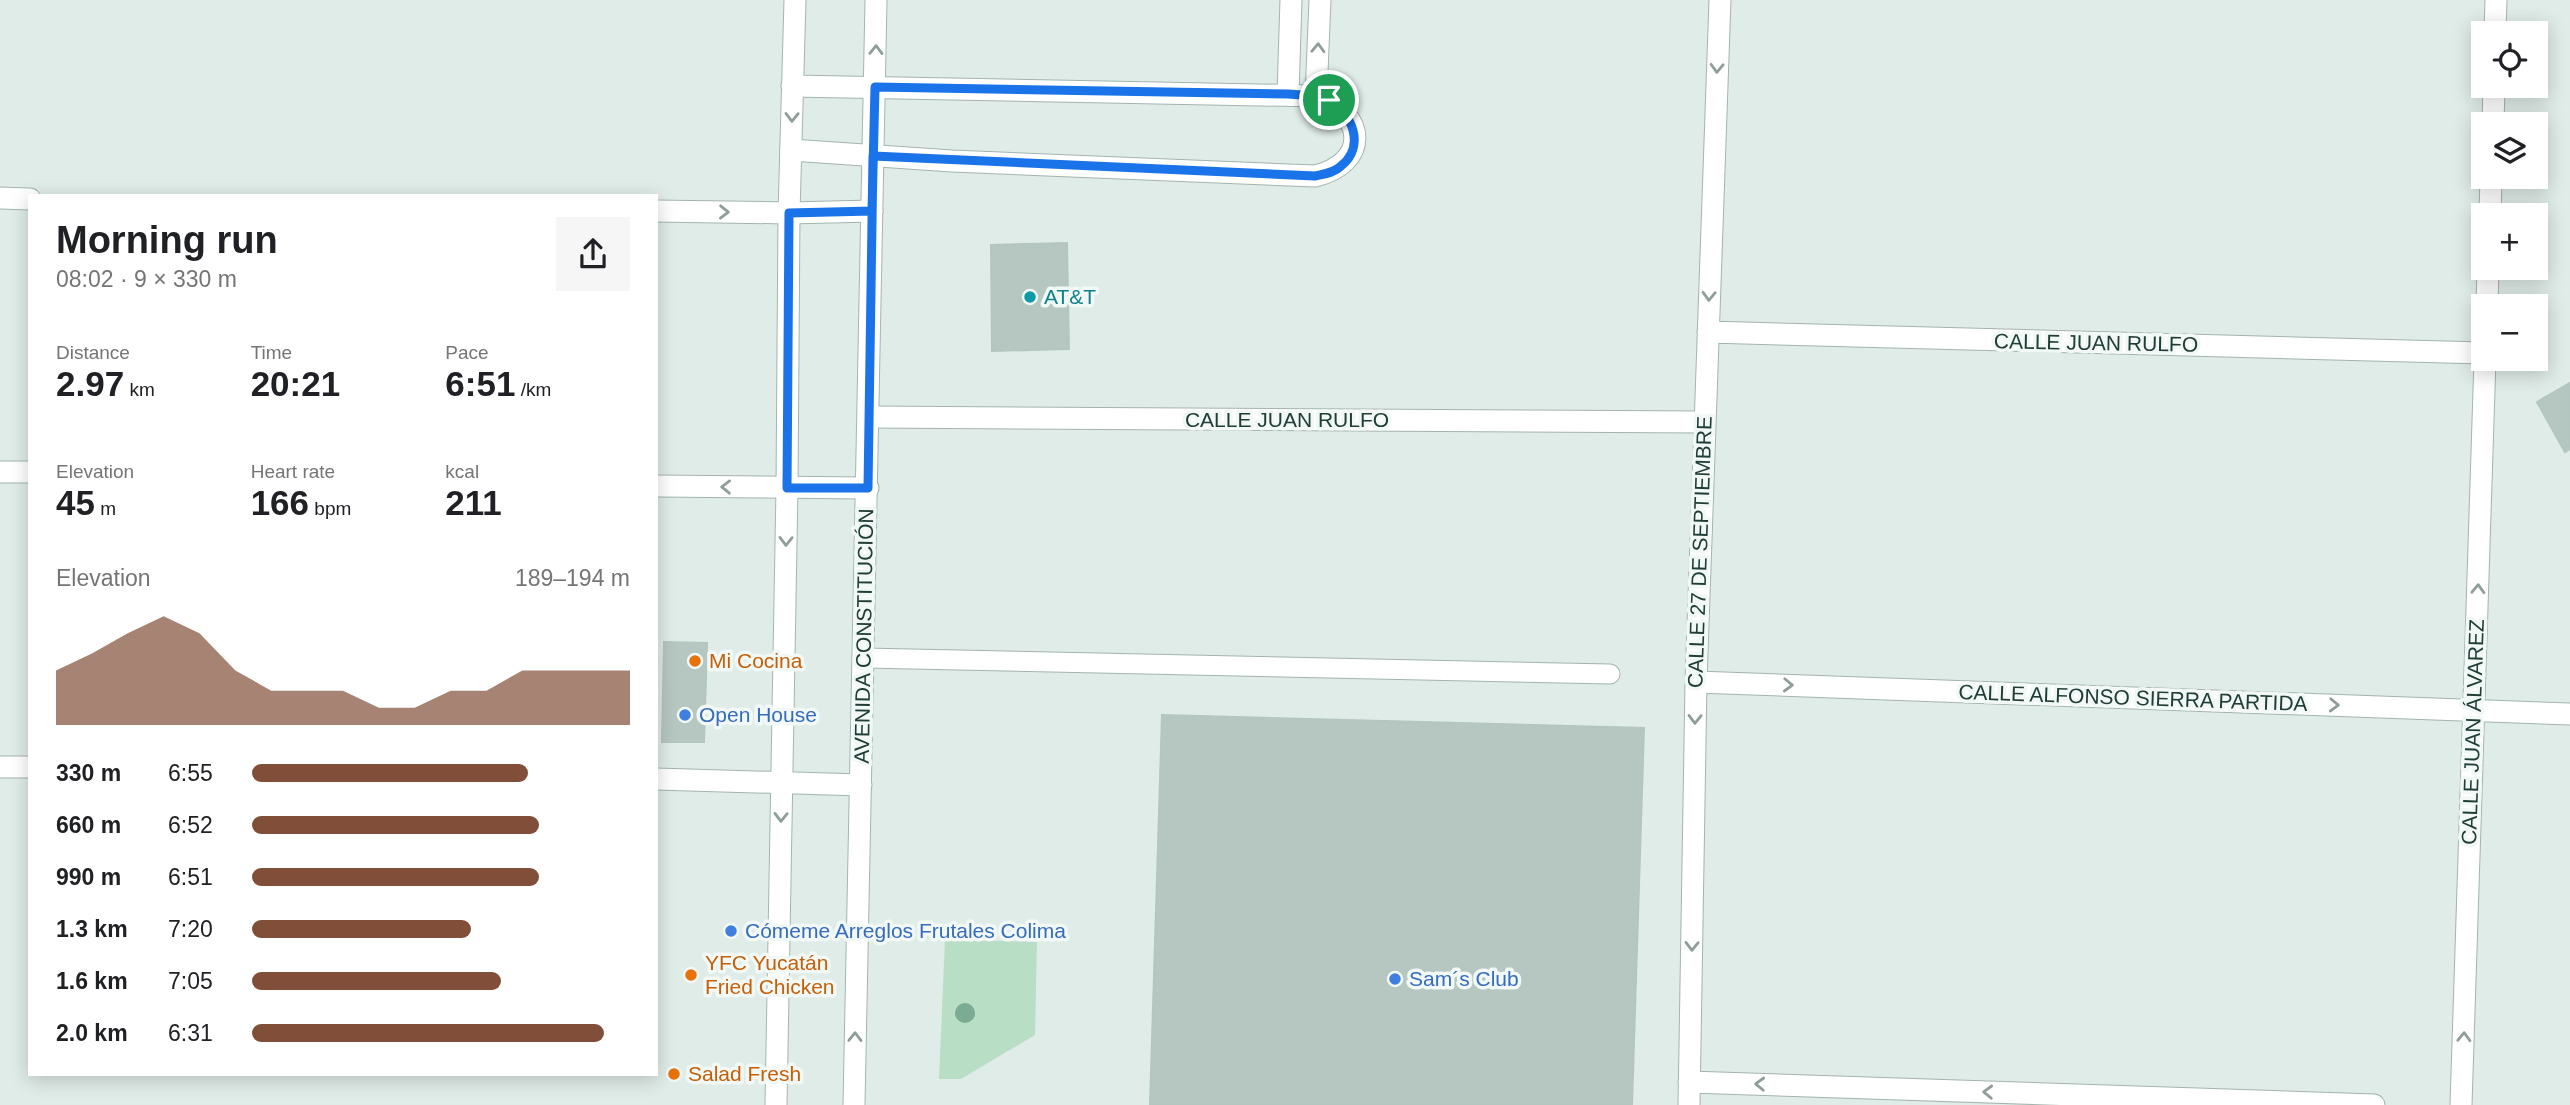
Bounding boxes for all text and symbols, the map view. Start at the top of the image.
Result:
map controls [2471,21,2548,371]
button: locate [2471,21,2548,98]
one-way arrow [1311,42,1326,53]
one-way arrow [868,44,884,55]
one-way arrow [1710,63,1725,74]
pin [1299,70,1359,130]
icon: arrive [1310,81,1348,119]
one-way arrow [784,112,799,123]
button: layers [2471,112,2548,189]
button: + [2471,203,2548,280]
one-way arrow [720,204,730,220]
button: share [556,217,630,291]
text: Morning run [56,219,278,261]
text: 08:02 · 9 × 330 m [56,266,237,292]
place label: AT&T [1044,285,1096,308]
marker: AT&T [1022,289,1038,305]
one-way arrow [1702,290,1717,301]
button: − [2471,294,2548,371]
street label: CALLE JUAN RULFO [1994,329,2198,356]
text: Distance [56,342,130,363]
text: Time [251,342,292,363]
text: Pace [445,342,489,363]
text: 2.97 [56,364,124,403]
text: 20:21 [251,364,340,403]
text: 6:51 [445,364,515,403]
text: km [124,379,155,400]
text: /km [515,379,551,400]
street label: CALLE JUAN RULFO [1185,408,1389,431]
street label: CALLE 27 DE SEPTIEMBRE [1683,416,1716,688]
text: Elevation [56,461,134,482]
text: Heart rate [251,461,335,482]
text: kcal [445,461,479,482]
one-way arrow [720,479,731,495]
text: 45 [56,483,95,522]
text: 166 [251,483,309,522]
text: 211 [445,483,502,522]
text: m [95,498,116,519]
text: bpm [309,498,351,519]
street label: AVENIDA CONSTITUCIÓN [850,508,877,764]
one-way arrow [778,536,794,546]
text: Elevation [56,565,151,591]
text: 189–194 m [515,565,630,591]
one-way arrow [2470,583,2485,594]
street label: CALLE JUAN ÁLVAREZ [2457,619,2488,845]
place label: Mi Cocina [709,649,803,672]
marker: Mi Cocina [687,653,703,669]
one-way arrow [1783,678,1794,693]
street label: CALLE ALFONSO SIERRA PARTIDA [1958,680,2308,715]
one-way arrow [2329,698,2340,713]
place label: Open House [699,703,817,726]
marker: Open House [677,707,693,723]
one-way arrow [1687,714,1703,725]
text: 330 m [56,760,121,786]
text: 6:55 [168,760,213,786]
text: 660 m [56,812,121,838]
text: 6:52 [168,812,213,838]
one-way arrow [774,812,789,823]
text: 990 m [56,864,121,890]
text: 6:51 [168,864,213,890]
text: 1.3 km [56,916,128,942]
text: 7:20 [168,916,213,942]
place label: Cómeme Arreglos Frutales Colima [745,919,1066,942]
marker: Cómeme Arreglos Frutales Colima [723,923,739,939]
one-way arrow [1684,941,1699,952]
place label: YFC Yucatán Fried Chicken [705,951,835,998]
marker: YFC Yucatán Fried Chicken [683,967,699,983]
place label: Sam´s Club [1409,967,1519,990]
text: 1.6 km [56,968,128,994]
text: 7:05 [168,968,213,994]
marker: Sam´s Club [1387,971,1403,987]
text: 2.0 km [56,1020,128,1046]
text: 6:31 [168,1020,213,1046]
one-way arrow [847,1031,863,1042]
one-way arrow [2456,1031,2471,1042]
place label: Salad Fresh [688,1062,801,1085]
marker: Salad Fresh [666,1066,682,1082]
one-way arrow [1754,1076,1765,1092]
one-way arrow [1982,1084,1993,1099]

